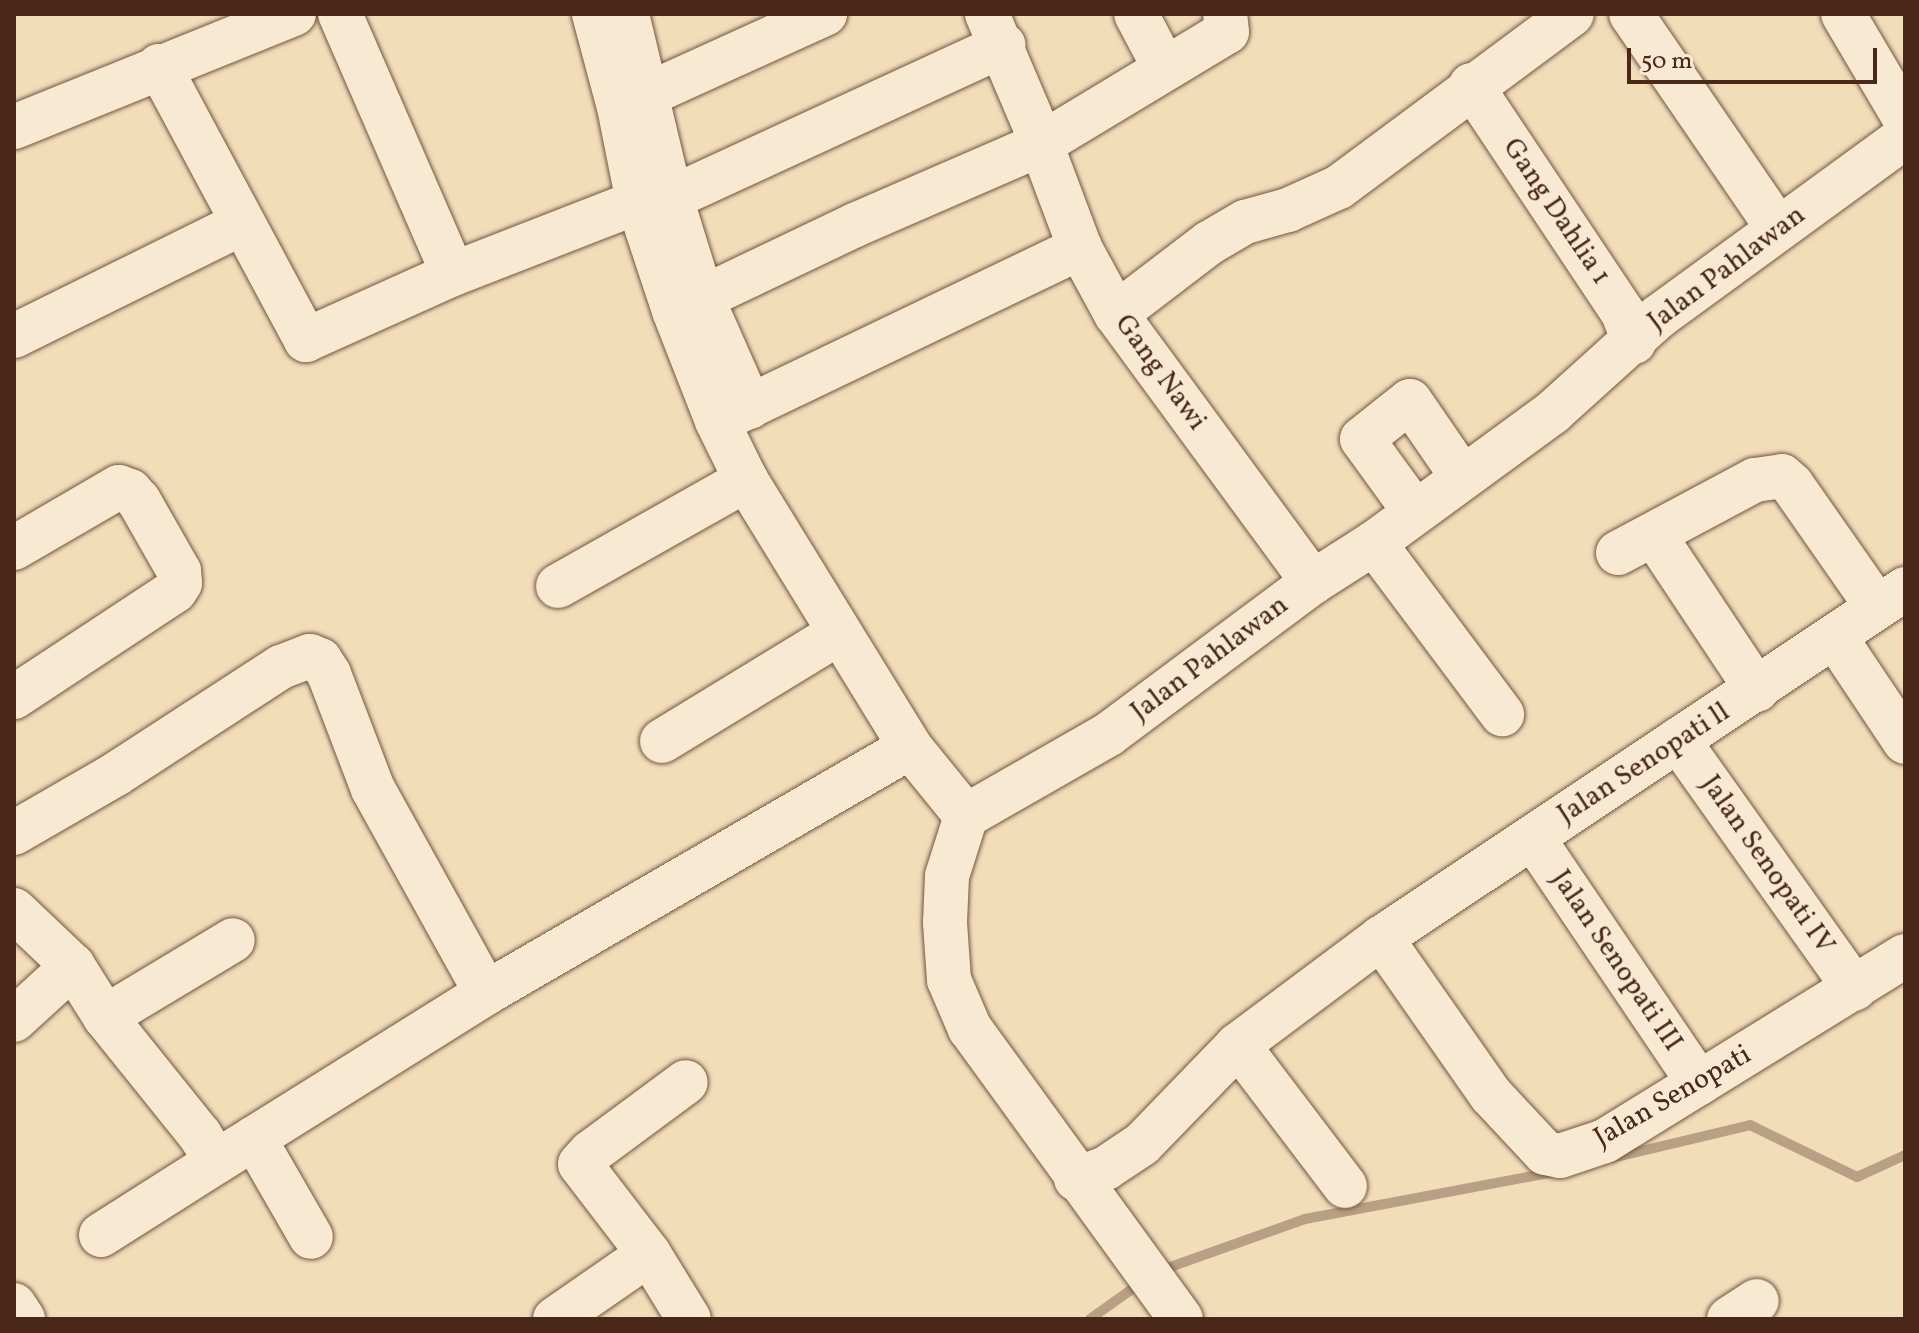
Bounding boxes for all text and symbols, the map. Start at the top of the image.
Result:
scale bar [1631,32,1881,82]
text: 50 m [1641,45,1693,79]
street label: Gang Dahlia 1 [1495,132,1617,292]
street label: Jalan Pahlawan [1642,199,1812,339]
street label: Gang Nawi [1107,309,1213,437]
street label: Jalan Pahlawan [1125,589,1295,729]
street label: Jalan Senopati ll [1552,696,1736,832]
street label: Jalan Senopati IV [1693,769,1841,961]
street label: Jalan Senopati III [1543,864,1689,1058]
street label: Jalan Senopati [1588,1038,1758,1156]

